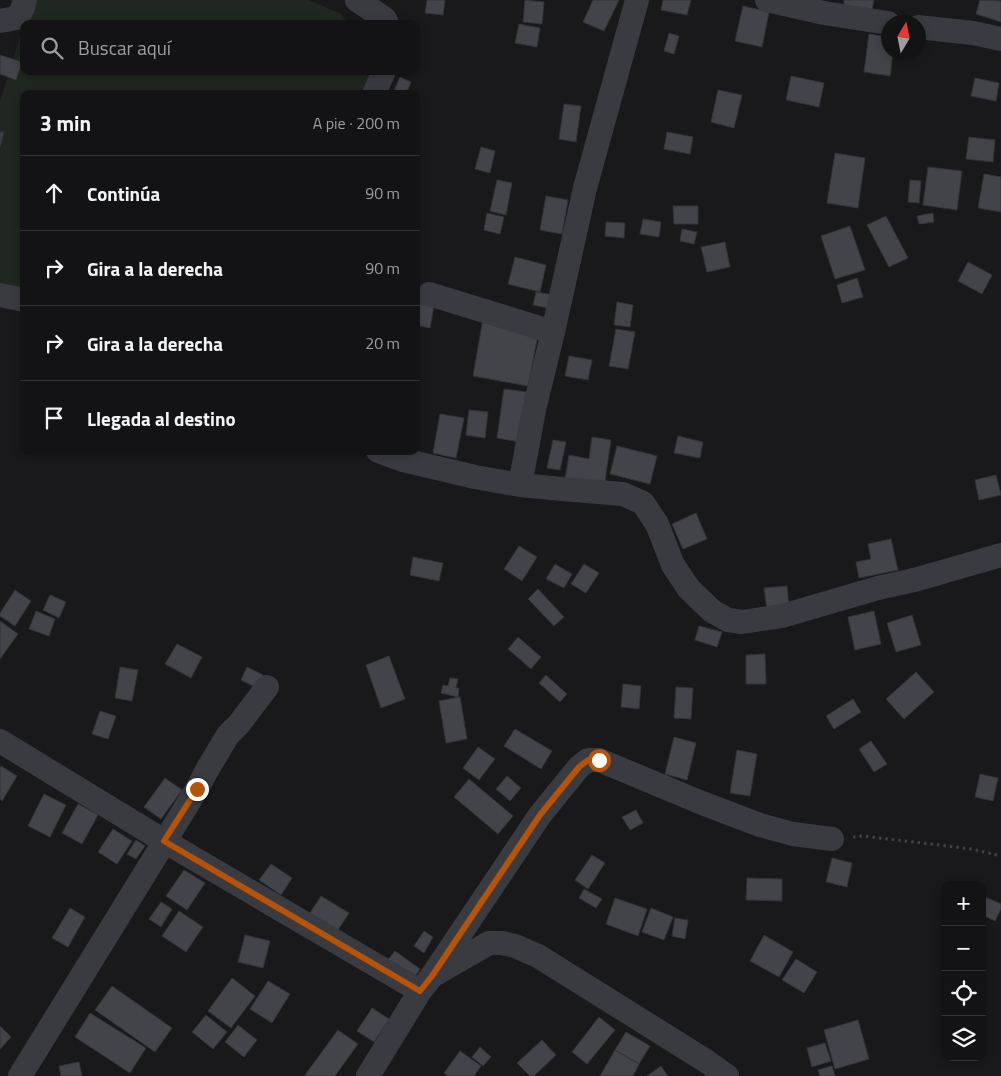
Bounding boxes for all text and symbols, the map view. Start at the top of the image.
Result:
north arrow [881,15,926,60]
search box [20,20,420,75]
text: Buscar aquí [78,33,171,62]
icon: search [38,34,66,62]
text: 3 min [40,107,91,139]
text: A pie · 200 m [313,111,400,135]
icon: ahead [40,179,68,207]
text: Continúa [87,179,160,208]
text: 90 m [365,181,400,205]
icon: right [40,254,68,282]
text: Gira a la derecha [87,254,223,283]
text: 90 m [365,256,400,280]
icon: right [40,329,68,357]
text: Gira a la derecha [87,329,223,358]
text: 20 m [365,331,400,355]
icon: arrive [40,404,68,432]
text: Llegada al destino [87,404,236,433]
route start [588,749,611,772]
route end [186,778,209,801]
map controls [941,881,986,1061]
button: + [941,881,986,926]
button: − [941,926,986,971]
button: locate [941,971,986,1016]
button: layers [941,1016,986,1061]

